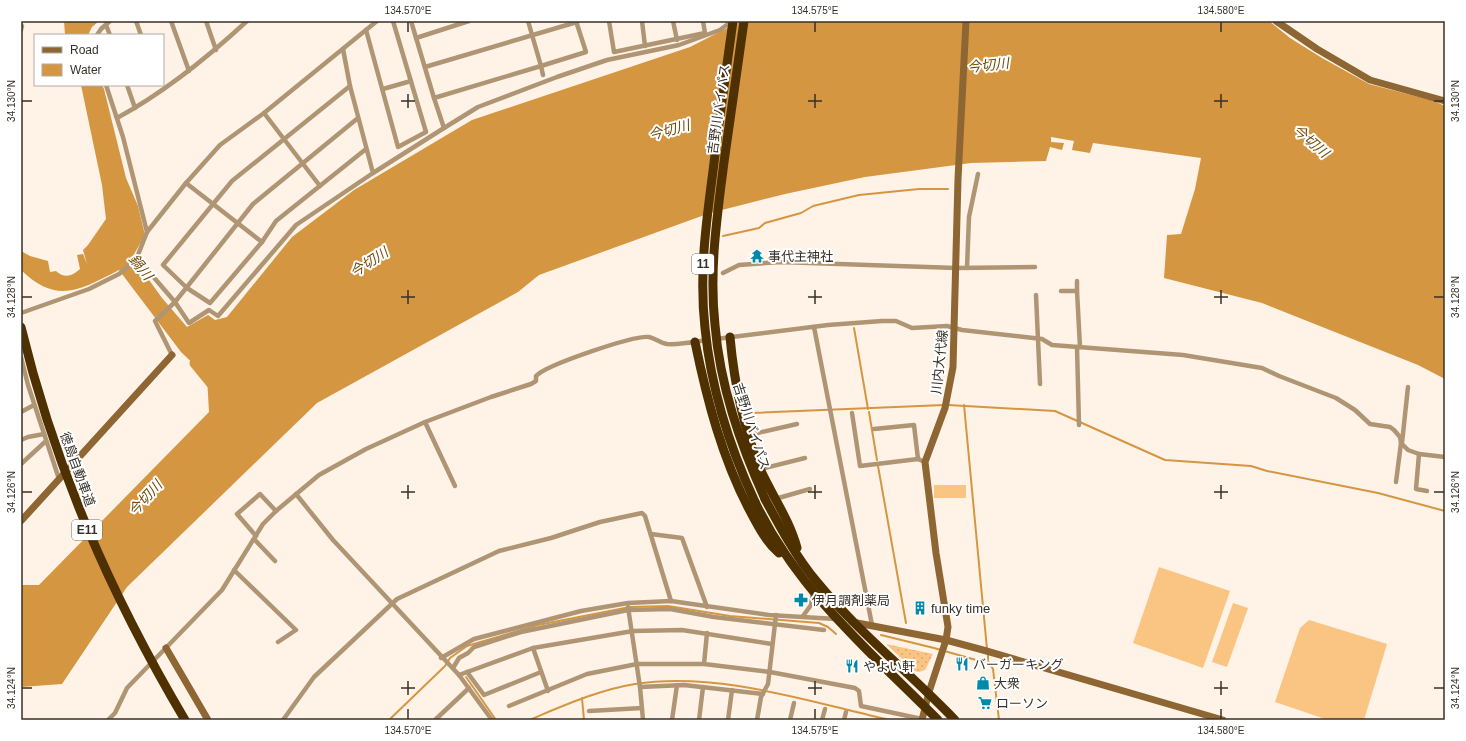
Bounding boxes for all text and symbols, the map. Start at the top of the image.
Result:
text: 134.570°E [385,5,432,16]
text: 134.575°E [792,5,839,16]
text: 134.580°E [1198,5,1245,16]
legend [34,34,164,86]
text: Road [70,43,99,57]
water label: 今切川 [966,55,1012,75]
text: Water [70,63,102,77]
street label: 吉野川バイパス [705,63,732,155]
text: 34.130°N [6,80,17,122]
text: 34.130°N [1450,80,1461,122]
water label: 今切川 [647,116,693,143]
water label: 今切川 [1290,121,1334,162]
water label: 今切川 [347,243,393,280]
temple icon: 事代主神社 [749,248,765,264]
place label: 事代主神社 [768,249,833,264]
water label: 鍋川 [126,251,157,284]
road number: 11 [692,254,714,274]
text: 34.128°N [6,276,17,318]
text: 34.128°N [1450,276,1461,318]
street label: 川内大代線 [929,329,950,395]
street label: 吉野川バイパス [730,381,773,472]
street label: 徳島自動車道 [57,430,98,508]
text: 34.126°N [6,471,17,513]
text: 34.126°N [1450,471,1461,513]
water label: 今切川 [125,476,166,519]
road number: E11 [72,520,102,540]
pharmacy icon: 伊月調剤薬局 [793,592,809,608]
place label: 伊月調剤薬局 [812,593,890,608]
building icon: funky time [912,600,928,616]
place label: funky time [931,601,990,616]
restaurant icon: バーガーキング [954,656,970,672]
place label: バーガーキング [973,657,1064,672]
restaurant icon: やよい軒 [844,658,860,674]
place label: やよい軒 [863,659,915,674]
text: 34.124°N [6,667,17,709]
text: 34.124°N [1450,667,1461,709]
shop icon: 大衆 [975,675,991,691]
place label: 大衆 [994,676,1020,691]
supermarket icon: ローソン [977,695,993,711]
place label: ローソン [996,696,1048,711]
text: 134.570°E [385,725,432,736]
text: 134.575°E [792,725,839,736]
text: 134.580°E [1198,725,1245,736]

